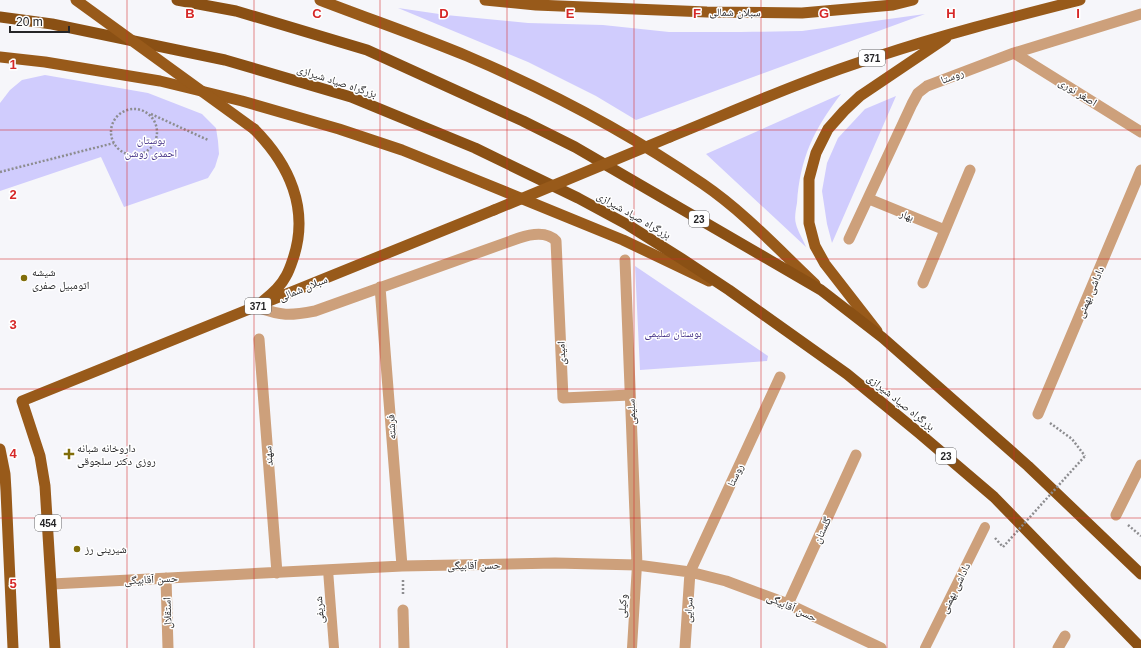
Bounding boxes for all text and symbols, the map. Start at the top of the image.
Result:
text: B [185,6,195,21]
text: C [312,6,322,21]
text: D [439,6,449,21]
text: E [566,6,575,21]
text: F [693,6,701,21]
street label: سبلان شمالی [709,6,761,19]
text: G [819,6,829,21]
text: H [946,6,956,21]
text: I [1076,6,1080,21]
scale bar [10,8,69,34]
text: 20 m [16,15,43,29]
road number: 371 [859,50,885,66]
text: 1 [9,57,17,72]
street label: بزرگراه صیاد شیرازی [295,62,378,101]
street label: روستا [939,66,965,86]
street label: اصغر نوری [1056,76,1099,109]
park label: بوستان احمدی روشن [125,134,177,160]
text: 2 [9,187,17,202]
street label: بزرگراه صیاد شیرازی [594,189,673,242]
street label: بهار [897,206,916,224]
road number: 23 [689,211,709,227]
street label: داداشی بهمنی [1074,264,1107,320]
place label: شیشه اتومبیل صفری [32,266,89,292]
marker: شیشه اتومبیل صفری [19,273,29,283]
street label: سبلان شمالی [277,273,329,304]
road number: 371 [245,298,271,314]
text: 3 [9,317,17,332]
park label: بوستان سلیمی [644,327,702,340]
street label: امیدی [555,341,568,365]
street label: بزرگراه صیاد شیرازی [864,371,937,434]
street label: سلیمی [625,399,638,425]
street label: فرشته [384,414,398,440]
place label: داروخانه شبانه روزی دکتر سلجوقی [77,442,156,468]
text: 4 [9,446,17,461]
street label: سهند [261,446,275,466]
road number: 23 [936,448,956,464]
marker: داروخانه شبانه روزی دکتر سلجوقی [64,449,74,459]
street label: روستا [725,462,745,488]
road number: 454 [35,515,61,531]
street label: گلستان [811,515,834,546]
place label: شیرینی رز [84,543,127,556]
marker: شیرینی رز [72,544,82,554]
street label: حسن آقابیگی [447,559,501,572]
street label: داداشی بهمنی [938,560,973,616]
street label: حسن آقابیگی [124,572,178,587]
text: 5 [9,576,17,591]
street label: حسن آقابیگی [765,591,819,624]
street label: وکیلی [615,594,630,618]
street label: شریفی [312,596,327,624]
street label: استقلال [160,597,175,629]
street label: سرایی [681,597,696,623]

